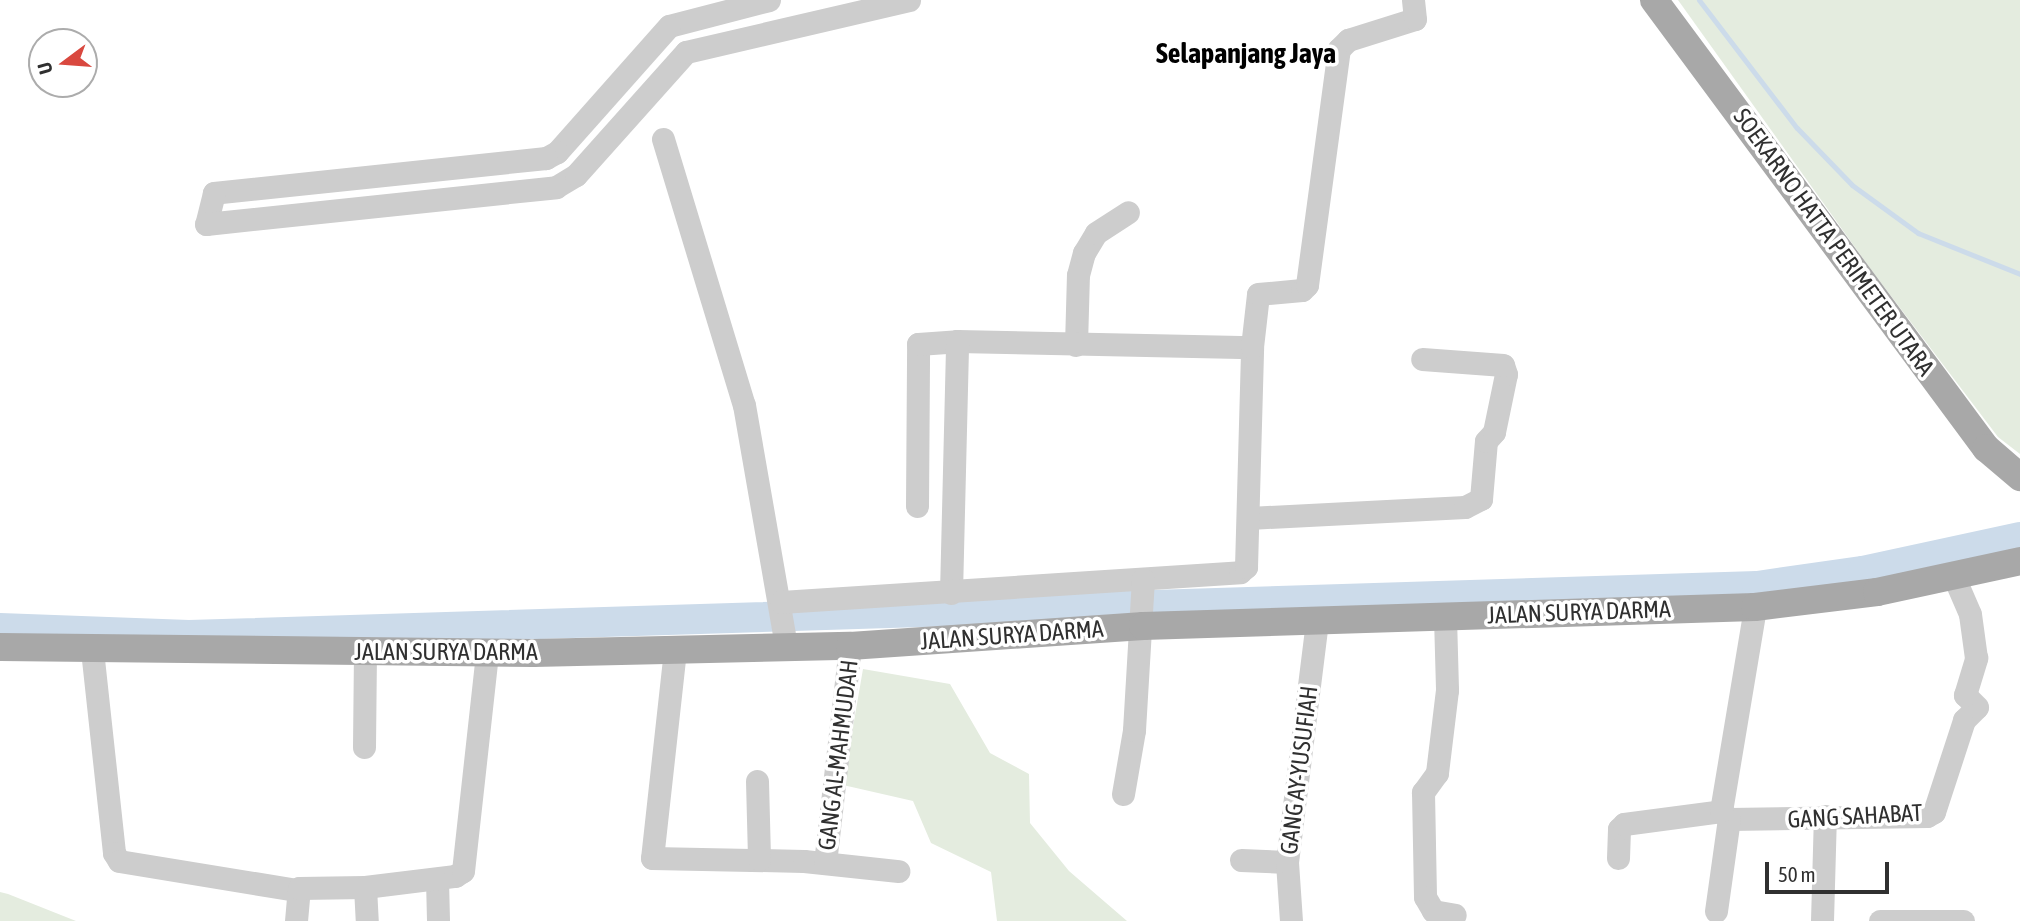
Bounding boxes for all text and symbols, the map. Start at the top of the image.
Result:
north arrow [28,28,98,98]
district label: Selapanjang Jaya [1156,36,1336,70]
text: U [33,60,57,77]
street label: SOEKARNO HATTA PERIMETER UTARA [1727,103,1941,381]
street label: JALAN SURYA DARMA [1487,594,1671,630]
street label: JALAN SURYA DARMA [919,614,1105,656]
street label: JALAN SURYA DARMA [354,638,538,666]
street label: GANG AL-MAHMUDAH [812,658,864,852]
street label: GANG AY-YUSUFIAH [1274,684,1324,856]
street label: GANG SAHABAT [1787,798,1923,834]
scale bar [1768,848,1892,892]
text: 50 m [1778,862,1816,886]

